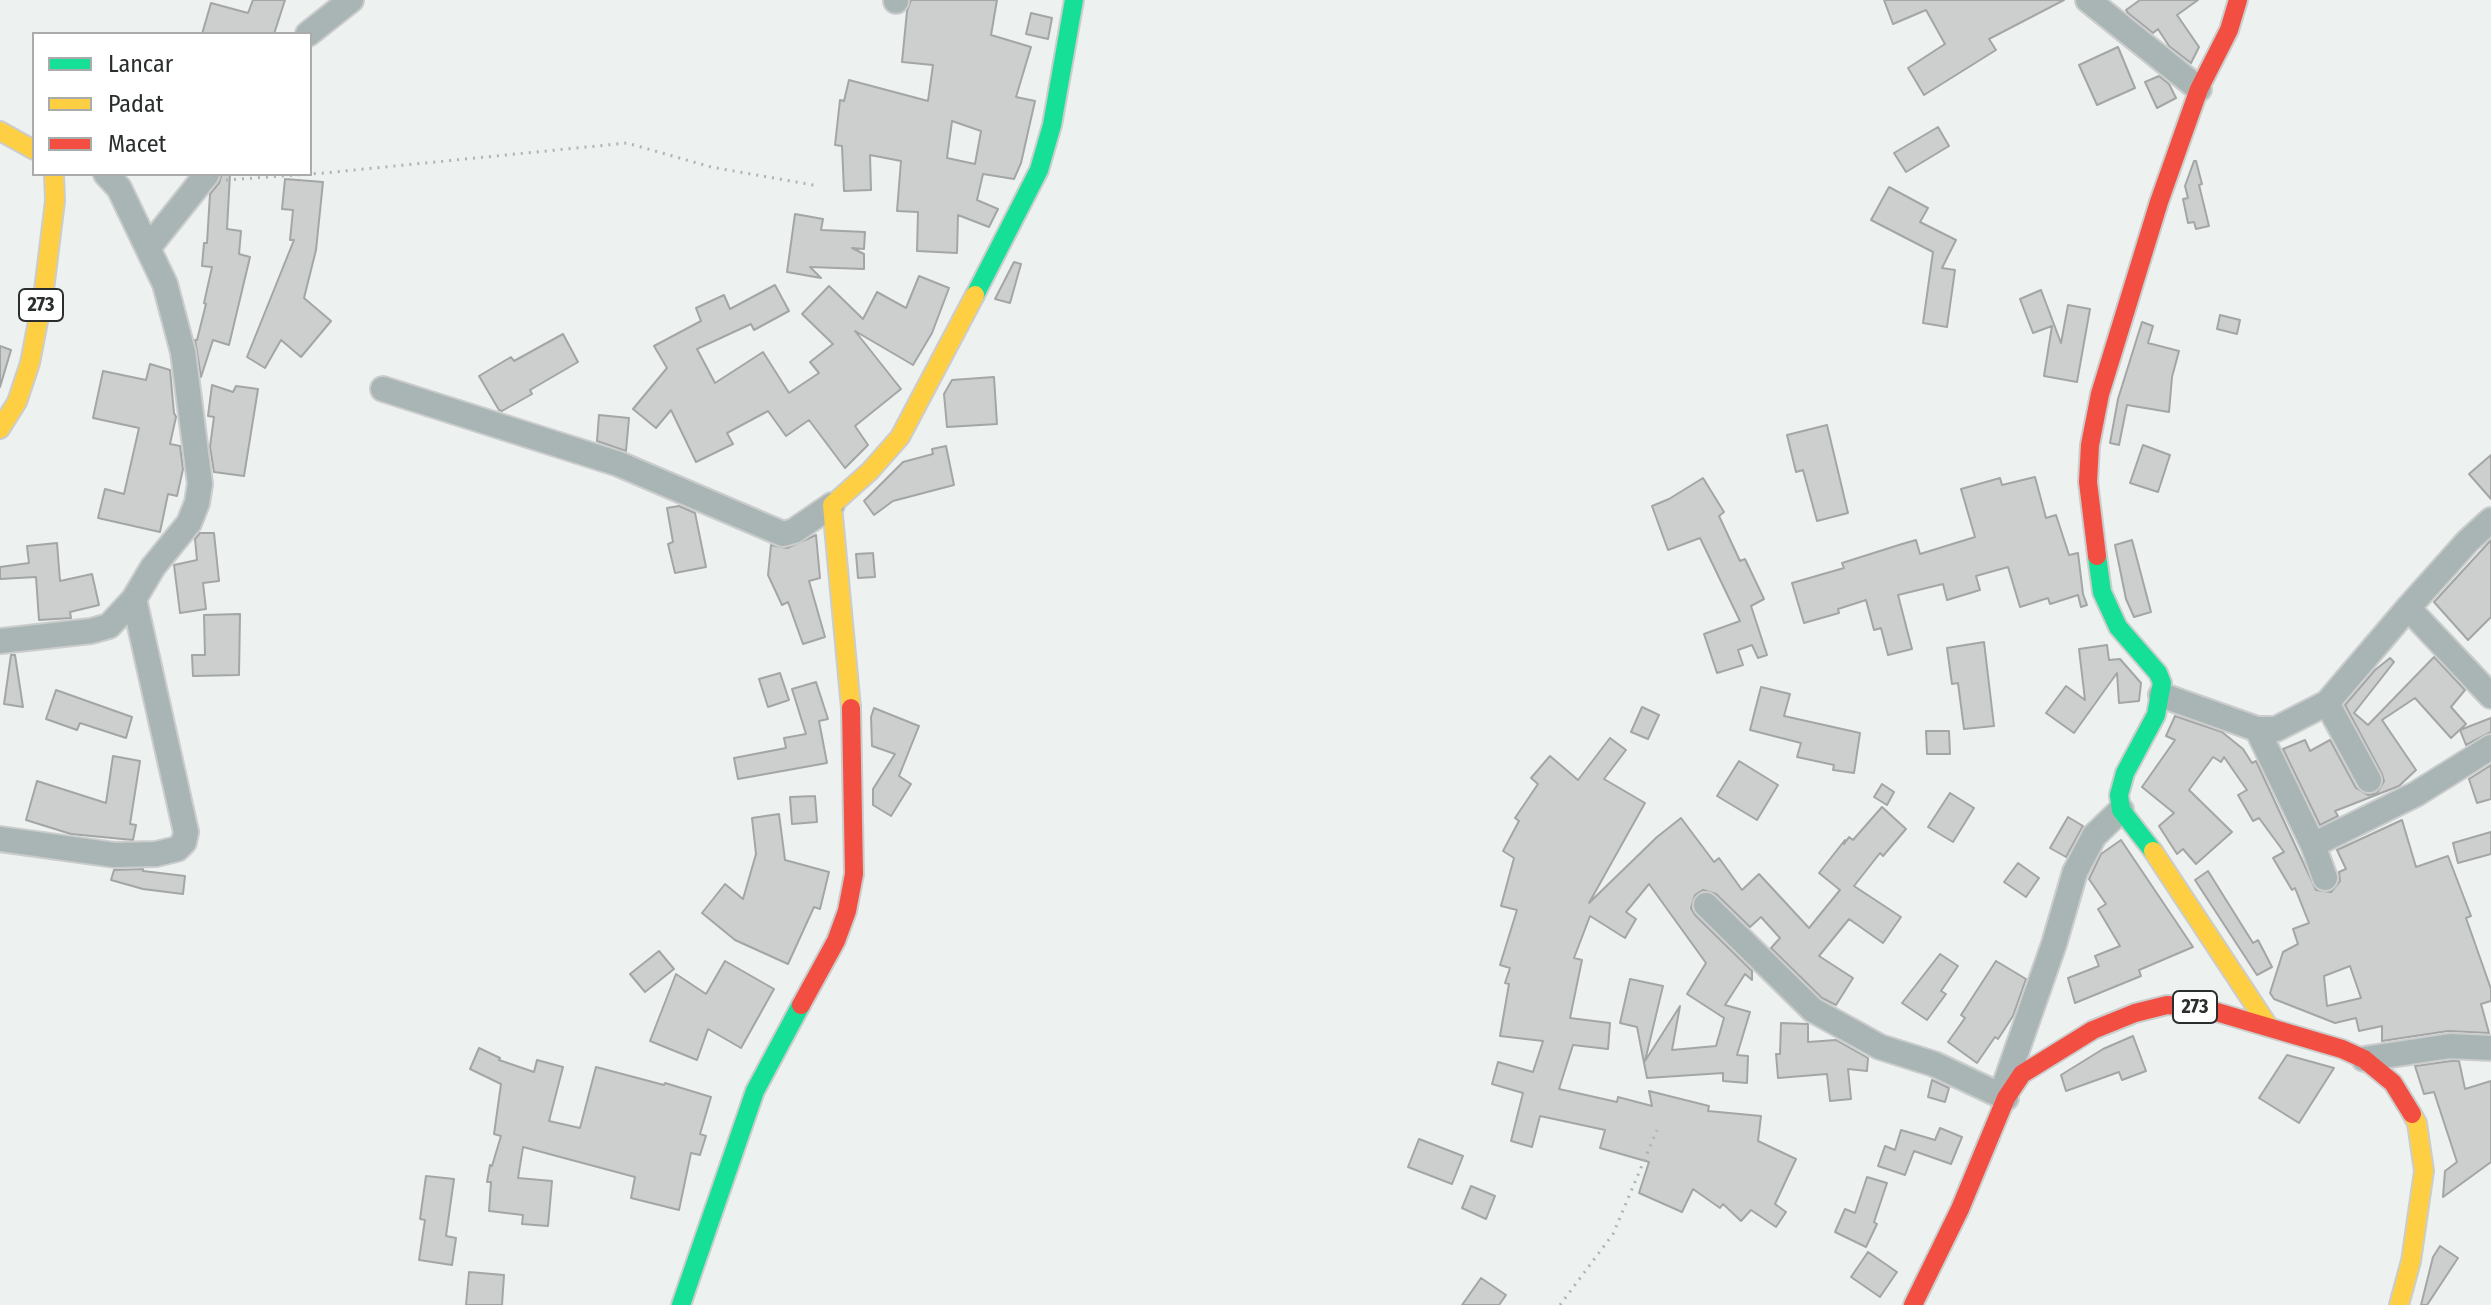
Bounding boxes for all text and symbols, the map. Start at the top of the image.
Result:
legend [32,32,312,176]
text: Lancar [108,50,173,78]
text: Padat [108,90,164,118]
text: Macet [108,130,166,158]
road number: 273 [19,289,63,321]
road number: 273 [2173,991,2217,1023]

